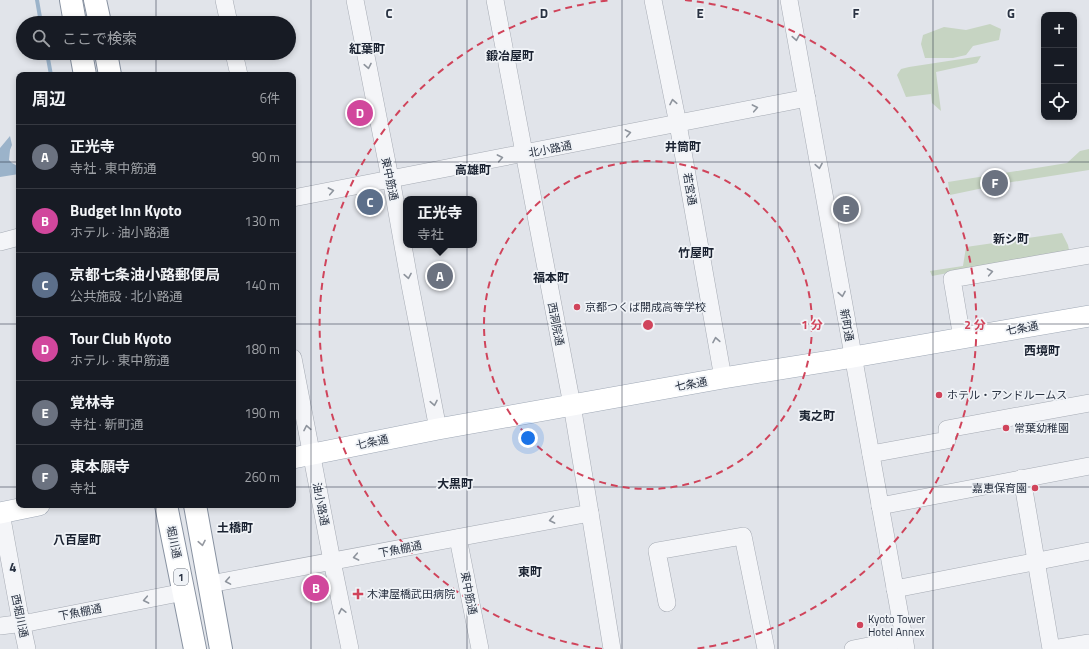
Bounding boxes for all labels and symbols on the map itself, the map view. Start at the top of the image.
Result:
text: C [385,3,393,23]
text: D [540,3,548,23]
text: E [696,3,704,23]
text: F [853,3,860,23]
text: G [1007,3,1015,23]
one-way arrow [792,35,800,42]
district label: 紅葉町 [349,39,385,58]
district label: 鍛冶屋町 [486,46,534,65]
one-way arrow [363,63,371,69]
pin: D [347,98,373,128]
one-way arrow [670,99,678,105]
one-way arrow [752,105,758,113]
one-way arrow [625,130,631,138]
street label: 北小路通 [527,137,573,161]
district label: 井筒町 [665,137,701,156]
one-way arrow [497,155,503,163]
street label: 東中筋通 [378,156,402,202]
district label: 高雄町 [455,160,491,179]
one-way arrow [814,163,823,169]
pin: F [982,168,1008,198]
street label: 若宮通 [679,171,701,207]
one-way arrow [328,187,334,195]
pin: C [357,187,383,217]
pin: E [833,194,859,224]
district label: 新シ町 [993,229,1029,248]
district label: 竹屋町 [678,243,714,262]
pin: A [427,261,453,291]
district label: 福本町 [533,268,569,287]
one-way arrow [987,269,993,277]
one-way arrow [403,273,412,279]
one-way arrow [837,291,846,297]
place label: 京都つくば開成高等学校 [585,299,706,315]
street label: 西洞院通 [544,301,568,347]
marker: 京都つくば開成高等学校 [572,302,582,312]
street label: 新町通 [836,307,858,343]
text: 1 分 [801,315,823,334]
text: 2 分 [964,315,986,334]
street label: 七条通 [1004,317,1040,339]
centre of rings [641,318,655,332]
one-way arrow [712,337,721,343]
district label: 西境町 [1024,341,1060,360]
street label: 七条通 [673,373,709,395]
place label: ホテル・アンドルームス [947,387,1067,403]
marker: ホテル・アンドルームス [934,390,944,400]
one-way arrow [429,400,437,406]
district label: 夷之町 [799,406,835,425]
place label: 常葉幼稚園 [1014,420,1069,436]
marker: 常葉幼稚園 [1001,423,1011,433]
one-way arrow [303,425,311,431]
your location [518,428,538,448]
street label: 七条通 [354,431,390,453]
district label: 大黒町 [437,474,473,493]
place label: 嘉恵保育園 [972,480,1027,496]
street label: 油小路通 [309,481,333,527]
marker: 嘉恵保育園 [1030,483,1040,493]
one-way arrow [549,515,555,524]
district label: 土橋町 [217,518,253,537]
street label: 堀川通 [163,524,185,560]
district label: 八百屋町 [53,530,101,549]
street label: 下魚棚通 [377,537,423,561]
one-way arrow [197,540,206,546]
one-way arrow [352,552,359,561]
text: 4 [9,557,17,577]
district label: 東町 [518,562,542,581]
road number: 1 [174,569,188,585]
street label: 東中筋通 [457,570,481,616]
pin: B [303,573,329,603]
one-way arrow [225,576,231,584]
place label: 木津屋橋武田病院 [367,586,455,602]
marker: 木津屋橋武田病院 [352,588,364,600]
street label: 西堀川通 [8,593,32,639]
one-way arrow [143,595,149,603]
street label: 下魚棚通 [57,600,103,624]
one-way arrow [339,608,347,614]
place label: Kyoto Tower Hotel Annex [868,611,925,640]
marker: Kyoto Tower Hotel Annex [855,620,865,630]

